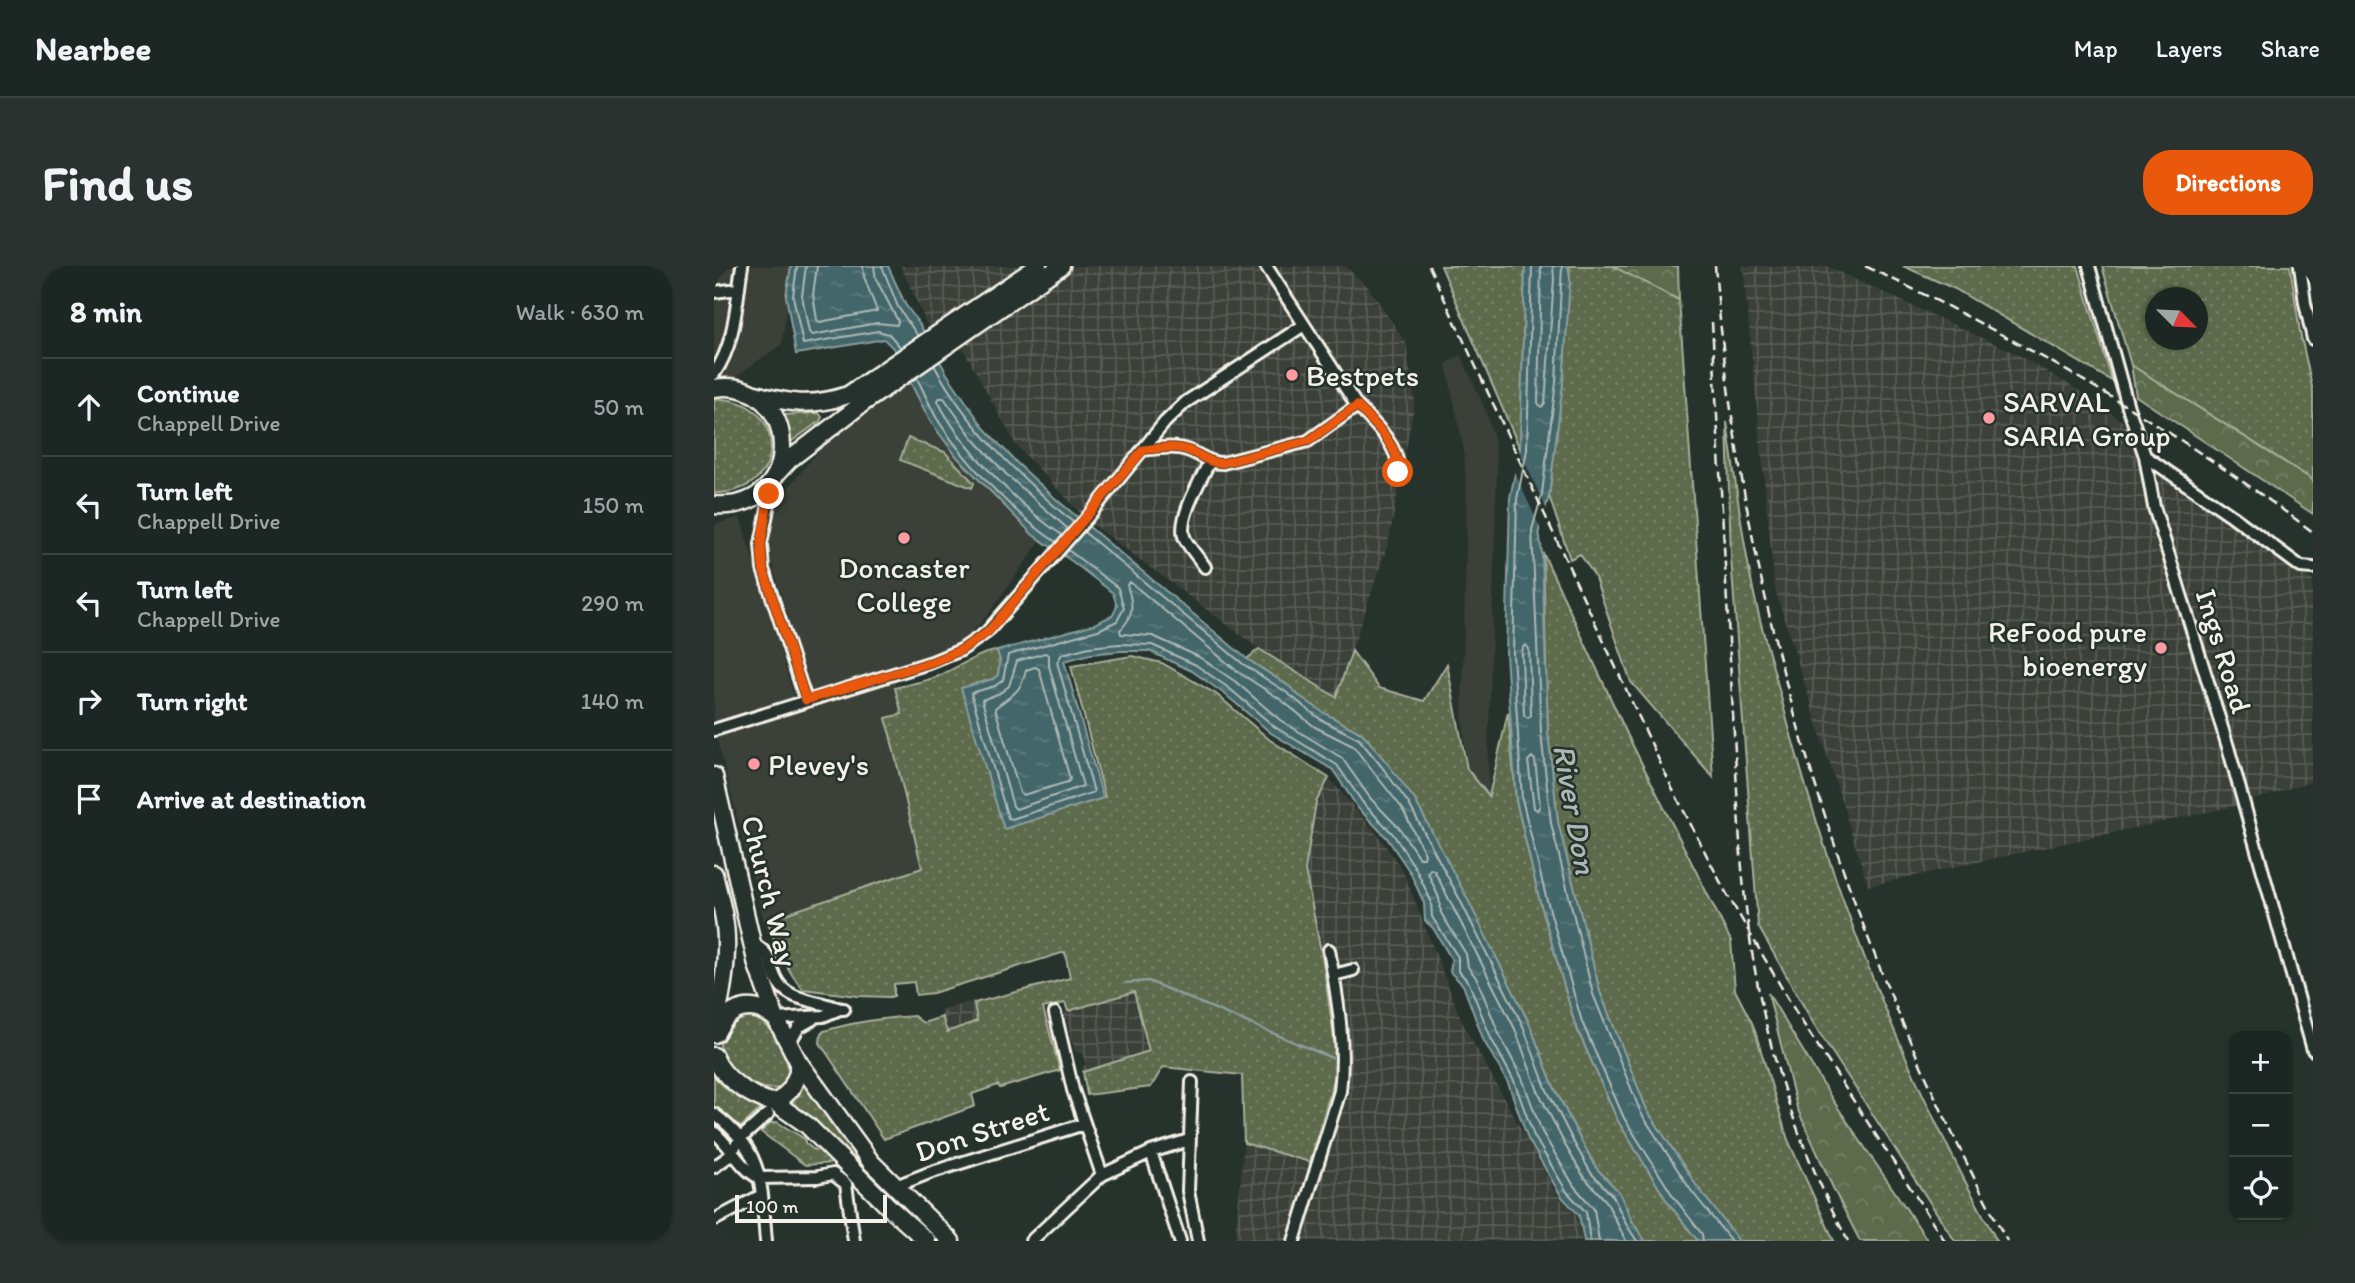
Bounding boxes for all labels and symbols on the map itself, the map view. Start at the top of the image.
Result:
north arrow [2145,287,2208,350]
place label: Bestpets [1306,357,1419,394]
marker: Bestpets [1284,367,1300,383]
place label: SARVAL SARIA Group [2003,383,2171,454]
marker: SARVAL SARIA Group [1981,410,1997,426]
route start [1382,456,1413,487]
route end [753,478,784,509]
marker: Doncaster College [896,530,912,546]
place label: Doncaster College [838,549,970,620]
street label: Ings Road [2188,584,2261,718]
place label: ReFood pure bioenergy [1988,613,2147,684]
marker: ReFood pure bioenergy [2153,640,2169,656]
water label: River Don [1545,741,1605,878]
place label: Plevey's [768,746,869,783]
marker: Plevey's [746,756,762,772]
street label: Church Way [733,811,807,971]
street label: Don Street [910,1092,1054,1170]
scale bar [735,1192,887,1224]

